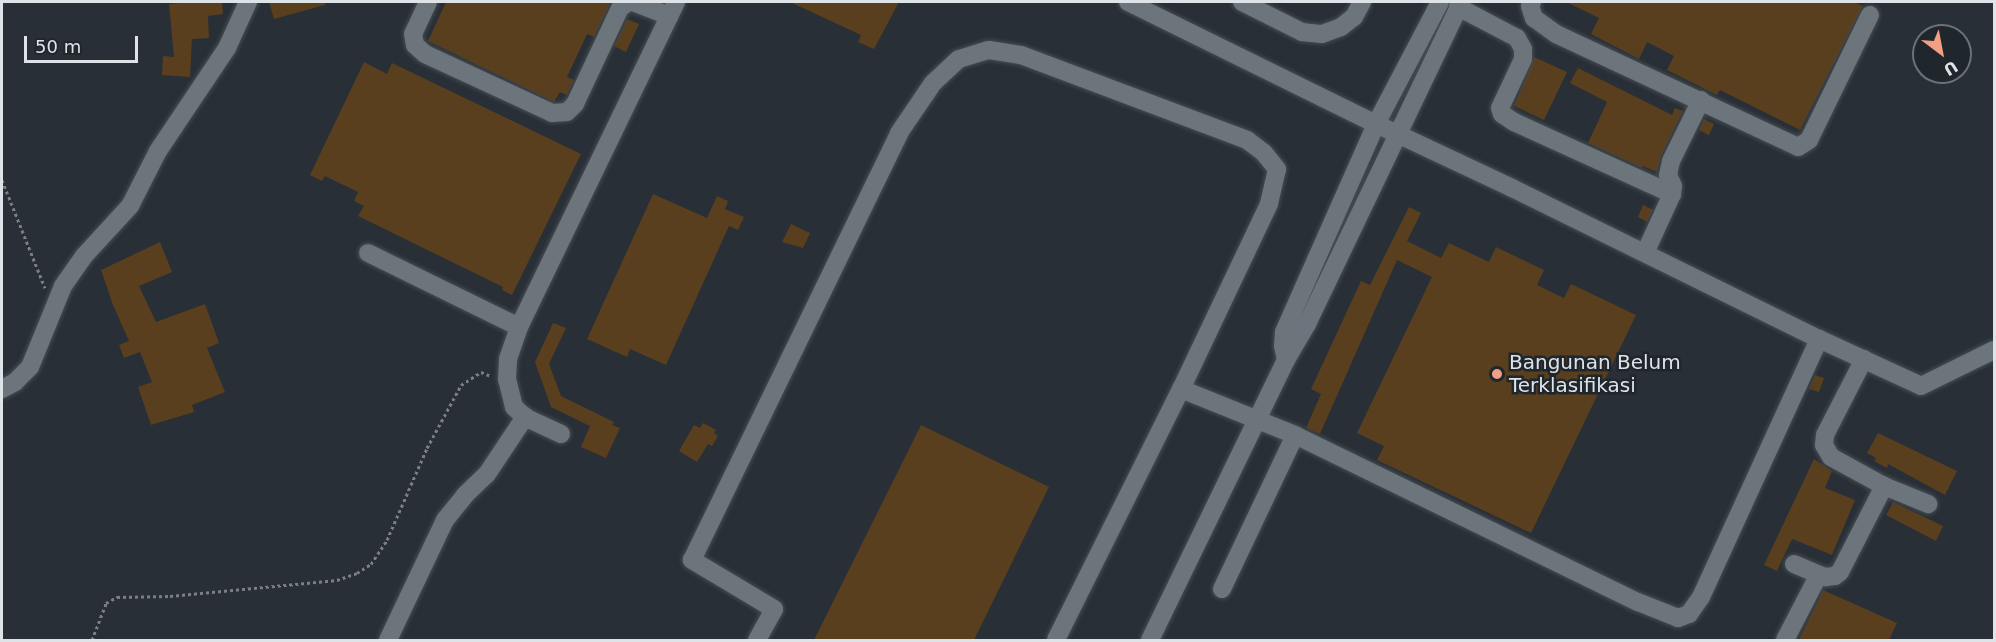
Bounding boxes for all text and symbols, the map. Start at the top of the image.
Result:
scale bar [27,24,141,62]
north arrow [1912,24,1972,84]
text: 50 m [35,36,81,57]
text: U [1940,56,1961,79]
place label: Bangunan Belum Terklasifikasi [1509,350,1681,397]
marker: Bangunan Belum Terklasifikasi [1490,367,1504,381]

